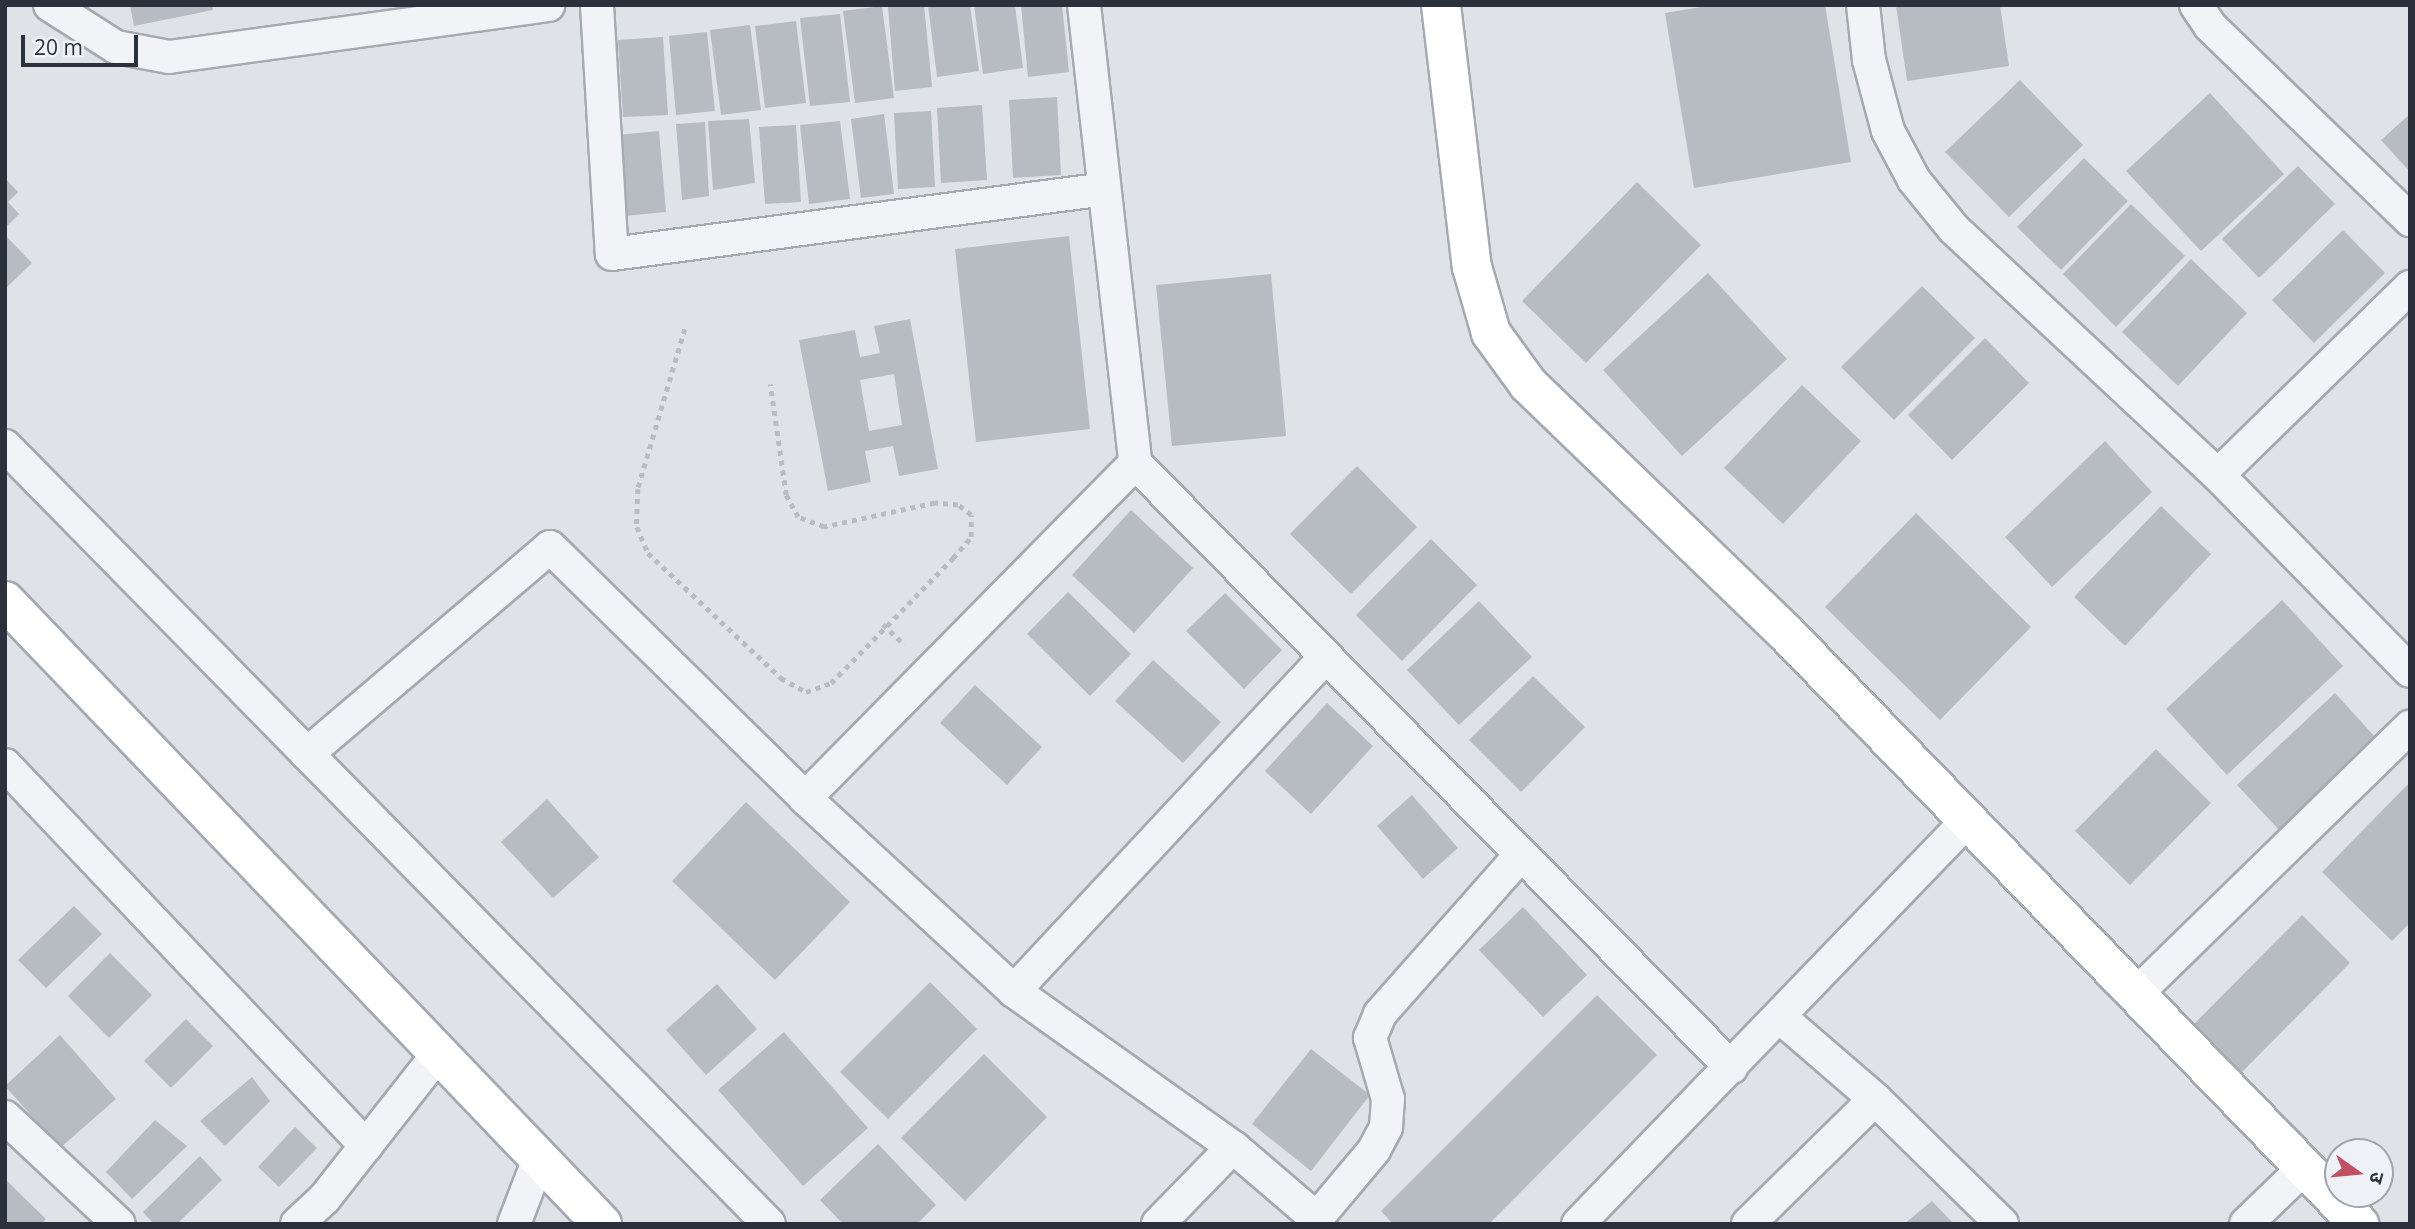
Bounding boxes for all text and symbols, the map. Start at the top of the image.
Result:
scale bar [24,21,142,65]
text: 20 m [34,33,83,61]
north arrow [2324,1138,2394,1208]
text: उ [2363,1169,2391,1187]

